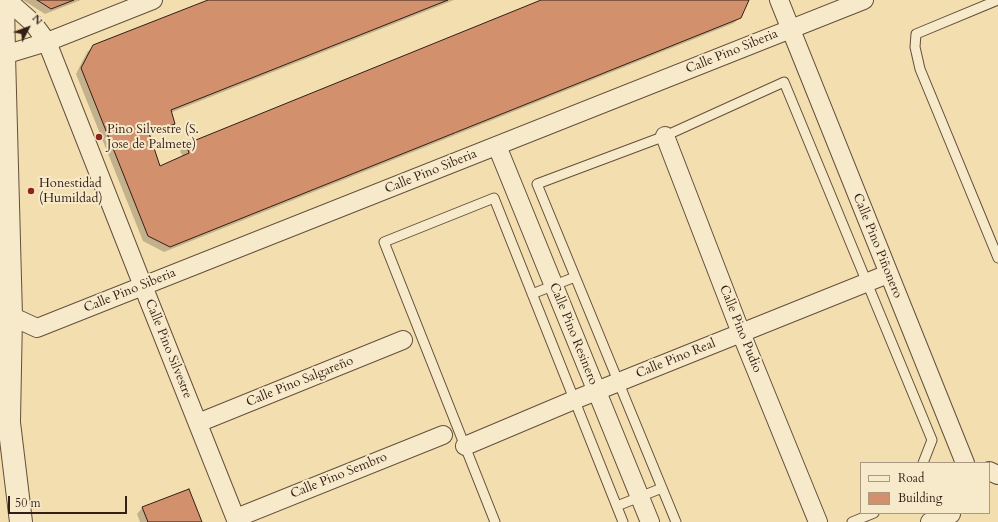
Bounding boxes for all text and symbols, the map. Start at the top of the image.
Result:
north arrow [8,8,48,48]
text: N [29,11,46,28]
street label: Calle Pino Siberia [684,26,780,78]
place label: Pino Silvestre (S. Jose de Palmete) [107,122,199,153]
marker: Pino Silvestre (S. Jose de Palmete) [94,132,104,142]
street label: Calle Pino Siberia [383,146,479,198]
place label: Honestidad (Humildad) [39,176,103,207]
marker: Honestidad (Humildad) [26,186,36,196]
street label: Calle Pino Piñonero [849,191,905,301]
street label: Calle Pino Siberia [82,265,178,317]
street label: Calle Pino Resinero [545,281,601,387]
street label: Calle Pino Pudio [715,283,765,375]
street label: Calle Pino Silvestre [141,297,195,401]
street label: Calle Pino Real [634,336,718,382]
street label: Calle Pino Salgareño [244,353,356,411]
street label: Calle Pino Sembro [288,449,390,503]
legend [860,462,990,514]
text: Road [898,470,924,486]
scale bar [10,488,129,514]
text: Building [898,490,942,506]
text: 50 m [15,495,41,511]

